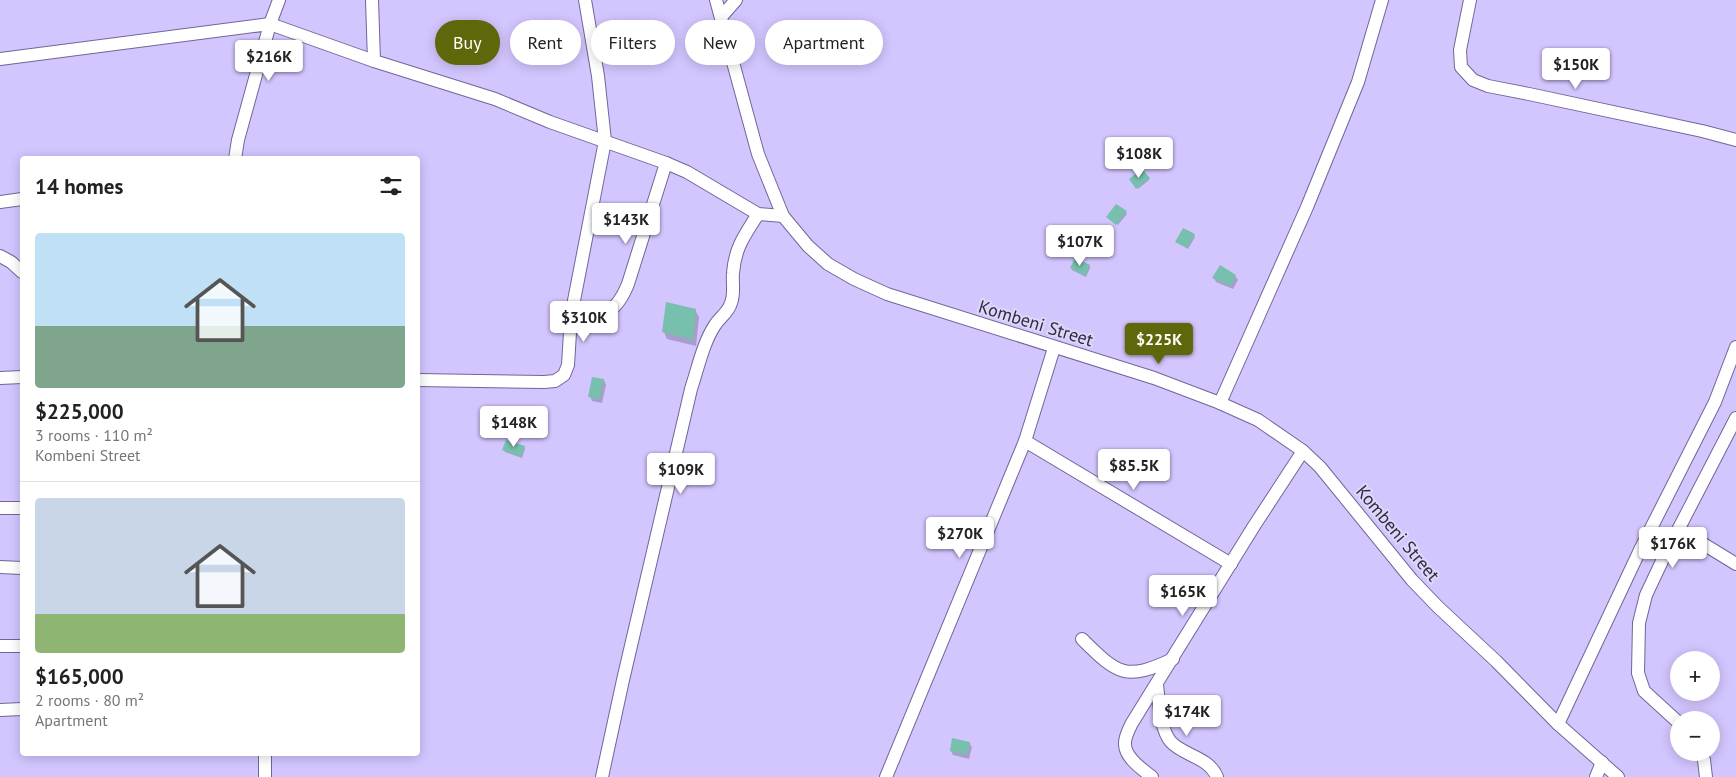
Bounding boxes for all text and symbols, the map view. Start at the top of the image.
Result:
chip: Buy [435,20,500,65]
chip: Rent [510,20,581,65]
chip: Filters [591,20,675,65]
chip: New [685,20,755,65]
chip: Apartment [765,20,883,65]
pin: $216K [234,39,304,82]
text: $216K [246,46,292,66]
pin: $150K [1541,48,1611,90]
text: $150K [1553,54,1599,74]
pin: $108K [1104,136,1174,179]
text: $108K [1116,143,1162,163]
icon: filters [377,172,405,200]
text: 14 homes [35,173,123,200]
pin: $143K [591,202,661,245]
text: $143K [603,209,649,229]
pin: $107K [1045,224,1115,267]
text: $107K [1057,231,1103,251]
icon: home [175,265,265,355]
street label: Kombeni Street [976,295,1096,351]
pin: $310K [549,300,619,343]
text: $310K [561,307,607,327]
pin: $225K [1124,322,1194,365]
text: $225K [1136,329,1182,349]
text: $225,000 [35,398,124,425]
pin: $148K [479,406,549,448]
text: $148K [491,412,537,432]
text: 3 rooms · 110 m² [35,425,153,445]
text: Kombeni Street [35,445,141,465]
pin: $85.5K [1093,448,1175,491]
pin: $109K [646,452,716,495]
text: $85.5K [1109,455,1159,475]
text: $109K [658,459,704,479]
street label: Kombeni Street [1351,480,1445,586]
pin: $270K [925,516,995,559]
text: $270K [937,523,983,543]
pin: $176K [1638,526,1708,569]
icon: home [175,531,265,621]
text: $176K [1650,533,1696,553]
pin: $165K [1148,574,1218,617]
text: $165K [1160,581,1206,601]
map controls [1670,651,1720,761]
button: + [1670,651,1720,701]
text: $165,000 [35,663,124,690]
text: 2 rooms · 80 m² [35,690,144,710]
pin: $174K [1152,694,1222,737]
text: $174K [1164,701,1210,721]
text: Apartment [35,710,108,730]
button: − [1670,711,1720,761]

